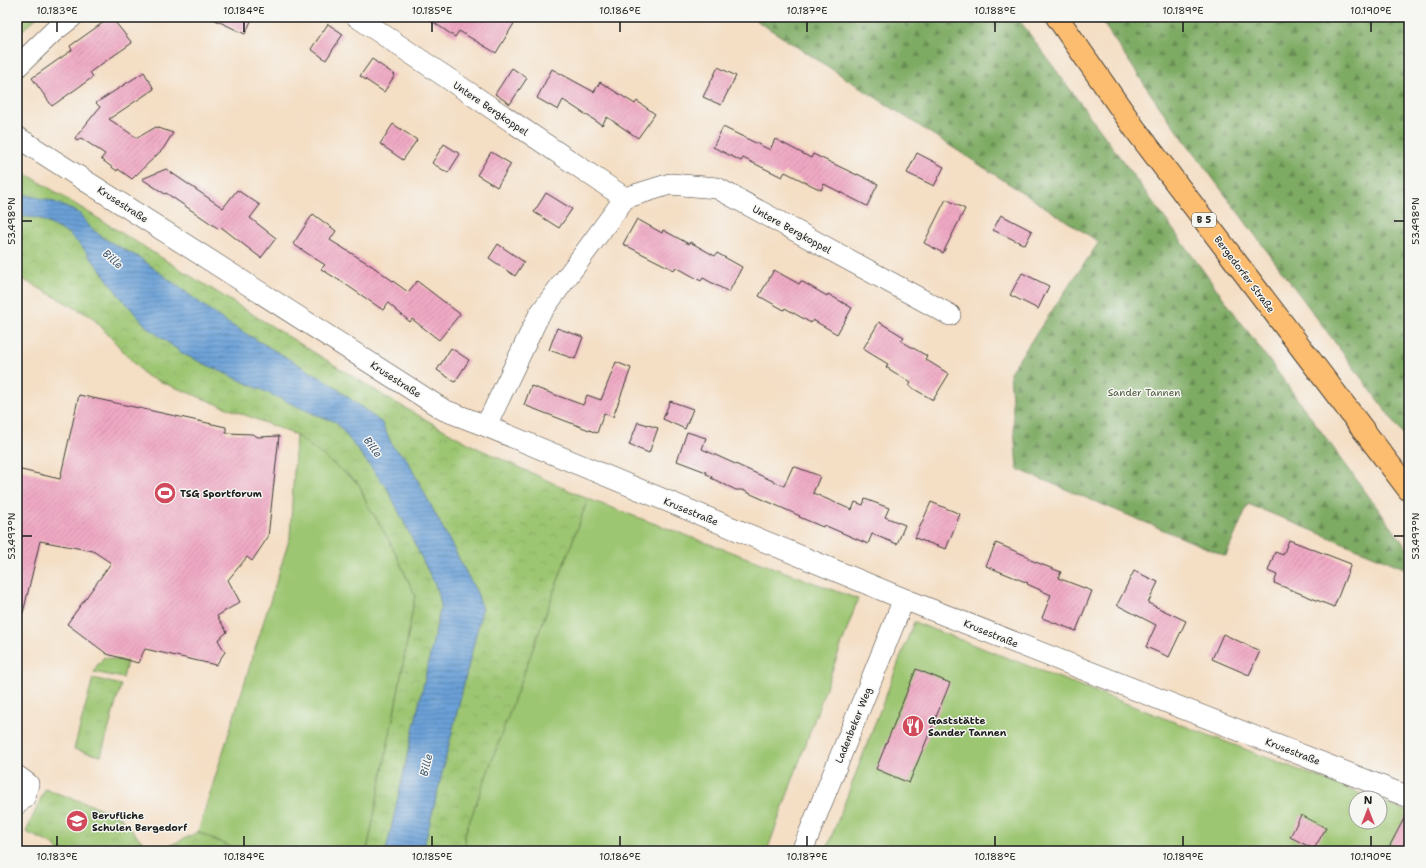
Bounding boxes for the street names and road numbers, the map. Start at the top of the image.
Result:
street label: Untere Bergkoppel [450,78,531,138]
street label: Krusestraße [95,183,151,226]
street label: Untere Bergkoppel [750,202,834,257]
road number: B 5 [1192,213,1216,227]
street label: Bergedorfer Straße [1211,233,1278,316]
street label: Krusestraße [368,358,424,401]
street label: Krusestraße [661,495,720,528]
street label: Krusestraße [961,617,1020,650]
street label: Ladenbeker Weg [832,685,875,765]
street label: Krusestraße [1263,735,1323,768]

